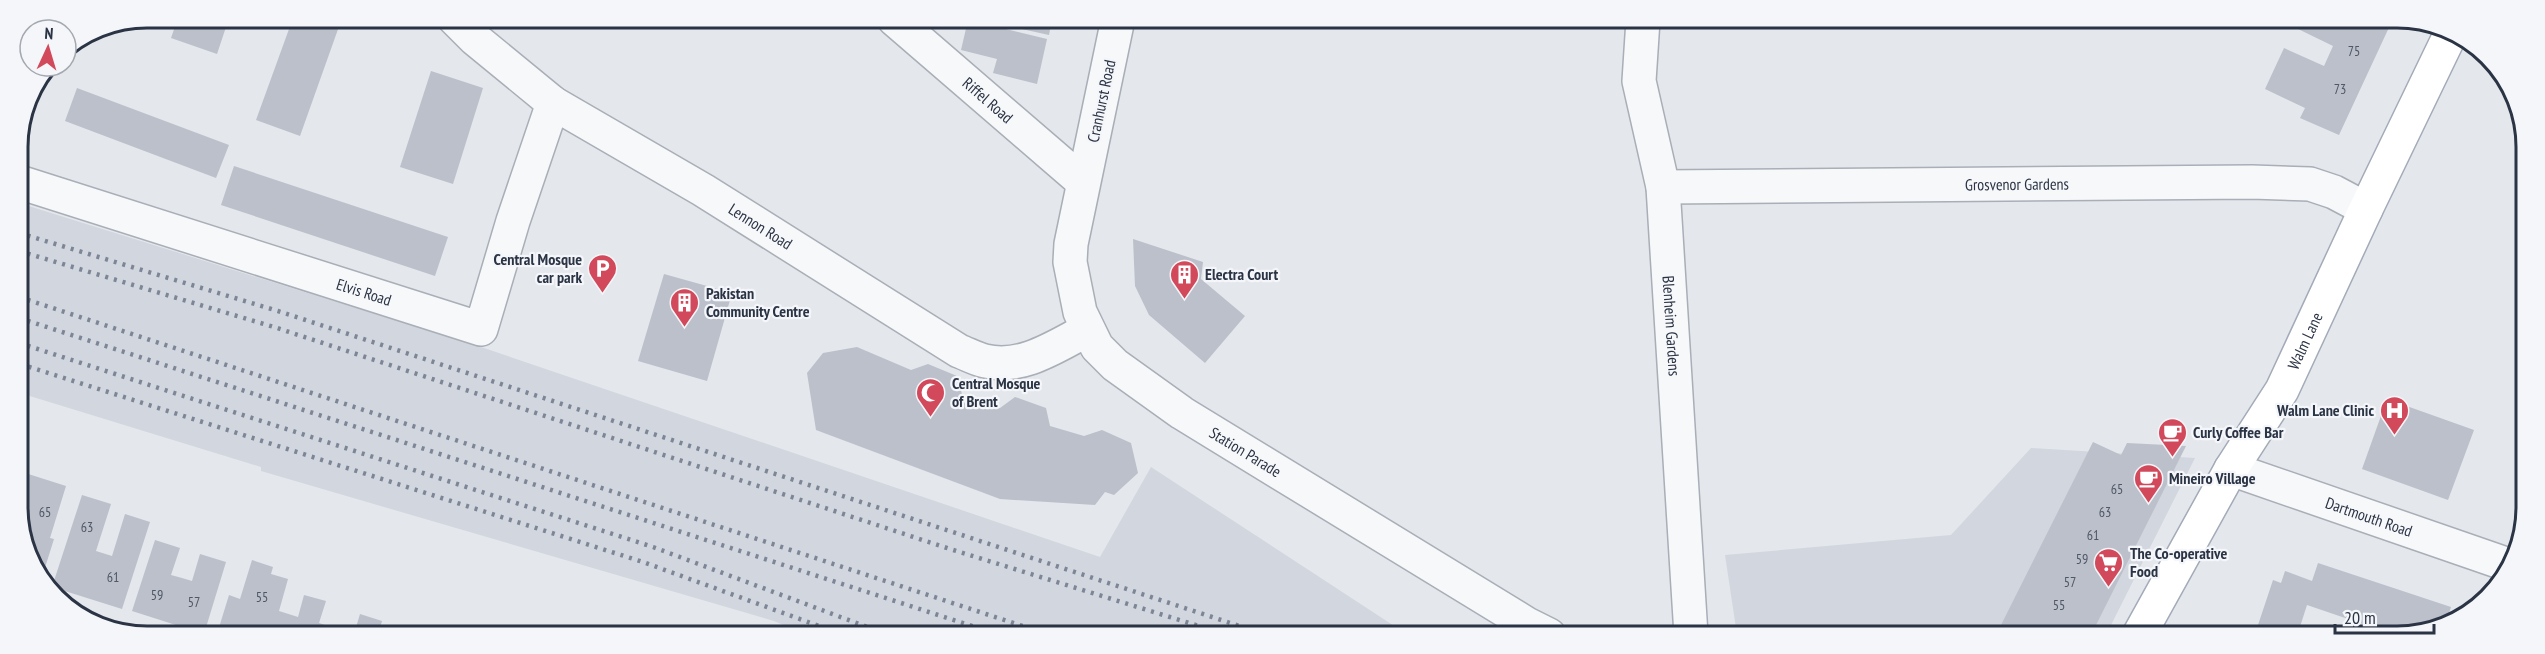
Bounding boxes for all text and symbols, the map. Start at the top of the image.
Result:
north arrow [18,18,78,78]
text: N [44,23,54,43]
house number: 75 [2348,42,2360,60]
street label: Cranhurst Road [1083,58,1120,144]
street label: Riffel Road [959,73,1017,127]
house number: 73 [2334,80,2346,98]
street label: Grosvenor Gardens [1965,174,2069,194]
street label: Lennon Road [725,199,796,254]
place label: Central Mosque car park [494,249,582,287]
parking icon: Central Mosque car park [587,252,619,294]
building icon: Electra Court [1168,258,1200,300]
place label: Electra Court [1205,264,1278,284]
street label: Elvis Road [334,274,394,310]
street label: Blenheim Gardens [1659,275,1685,377]
place label: Pakistan Community Centre [706,283,810,321]
building icon: Pakistan Community Centre [669,286,701,328]
street label: Walm Lane [2283,309,2327,373]
place label: Central Mosque of Brent [952,373,1041,411]
mosque icon: Central Mosque of Brent [915,376,947,418]
hospital icon: Walm Lane Clinic [2379,394,2411,436]
place label: Walm Lane Clinic [2276,400,2374,420]
cafe icon: Curly Coffee Bar [2156,416,2188,458]
street label: Station Parade [1206,422,1285,481]
place label: Curly Coffee Bar [2193,422,2284,442]
cafe icon: Mineiro Village [2132,462,2164,504]
place label: Mineiro Village [2169,468,2256,488]
house number: 65 [2111,480,2123,498]
street label: Dartmouth Road [2323,492,2415,541]
house number: 65 [39,503,51,521]
house number: 63 [2099,503,2111,521]
house number: 63 [81,518,93,536]
house number: 61 [2087,526,2099,544]
place label: The Co-operative Food [2130,543,2227,581]
supermarket icon: The Co-operative Food [2093,546,2125,588]
house number: 59 [2076,550,2088,568]
house number: 61 [107,568,119,586]
house number: 57 [2064,573,2076,591]
house number: 59 [151,586,163,604]
house number: 55 [256,588,268,606]
house number: 57 [188,593,200,611]
house number: 55 [2053,596,2065,614]
scale bar [2335,597,2434,635]
text: 20 m [2344,606,2376,629]

